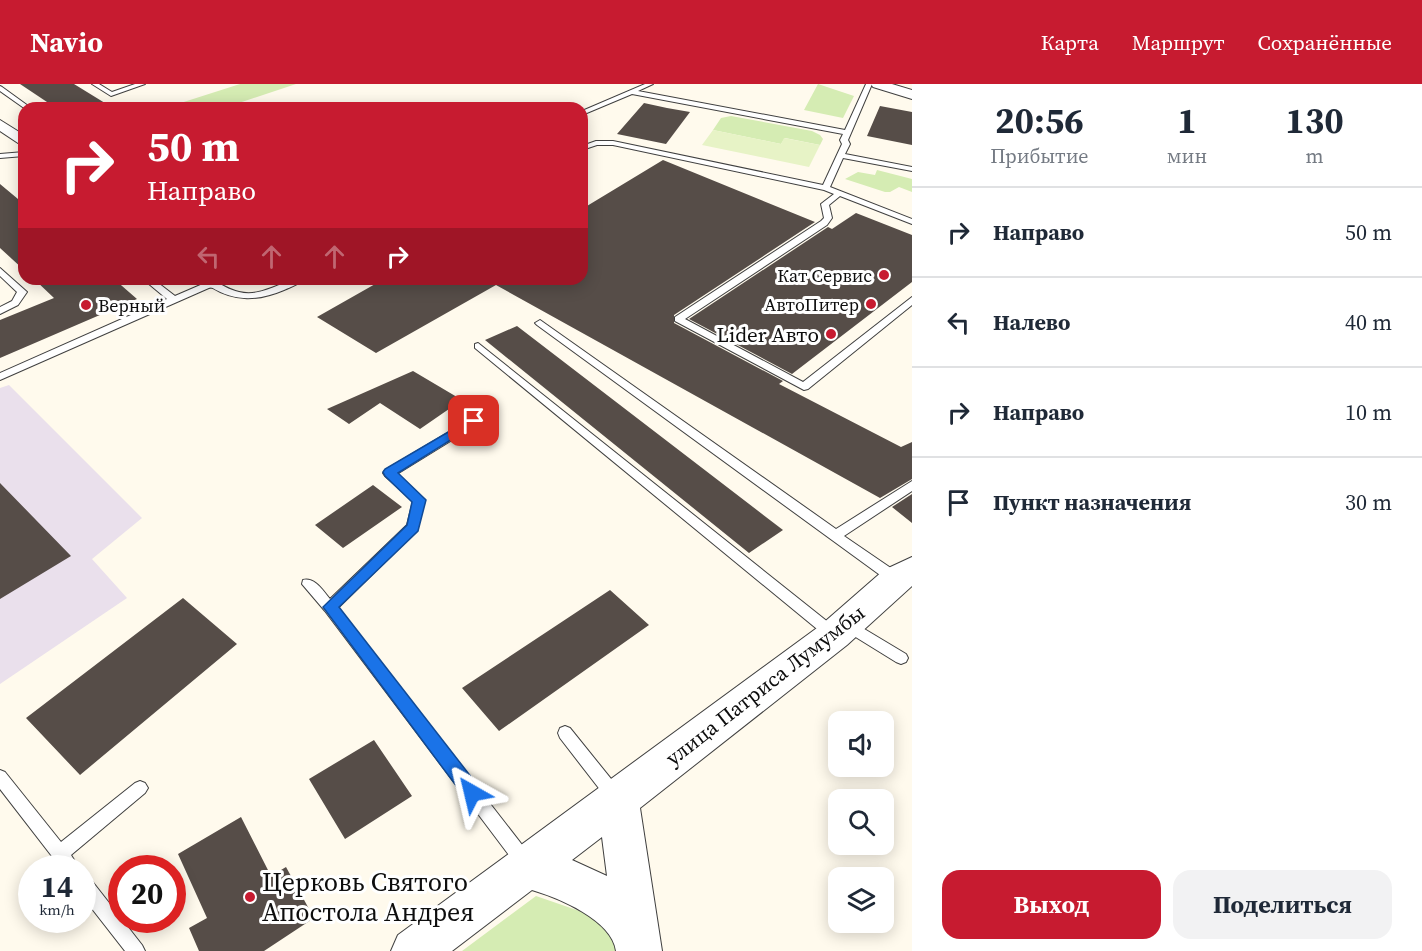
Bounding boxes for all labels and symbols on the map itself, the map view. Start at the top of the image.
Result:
place label: Кат Сервис [777,263,872,288]
marker: Кат Сервис [877,268,891,282]
place label: АвтоПитер [764,292,859,317]
place label: Верный [98,293,165,318]
marker: АвтоПитер [864,297,878,311]
marker: Верный [79,298,93,312]
place label: Lider Авто [716,320,819,349]
marker: Lider Авто [824,327,838,341]
pin [448,395,499,446]
street label: улица Патриса Лумумбы [659,598,871,772]
position arrow [440,761,504,825]
speed limit sign: 20 [108,855,186,933]
place label: Церковь Святого Апостола Андрея [262,864,474,930]
marker: Церковь Святого Апостола Андрея [243,890,257,904]

